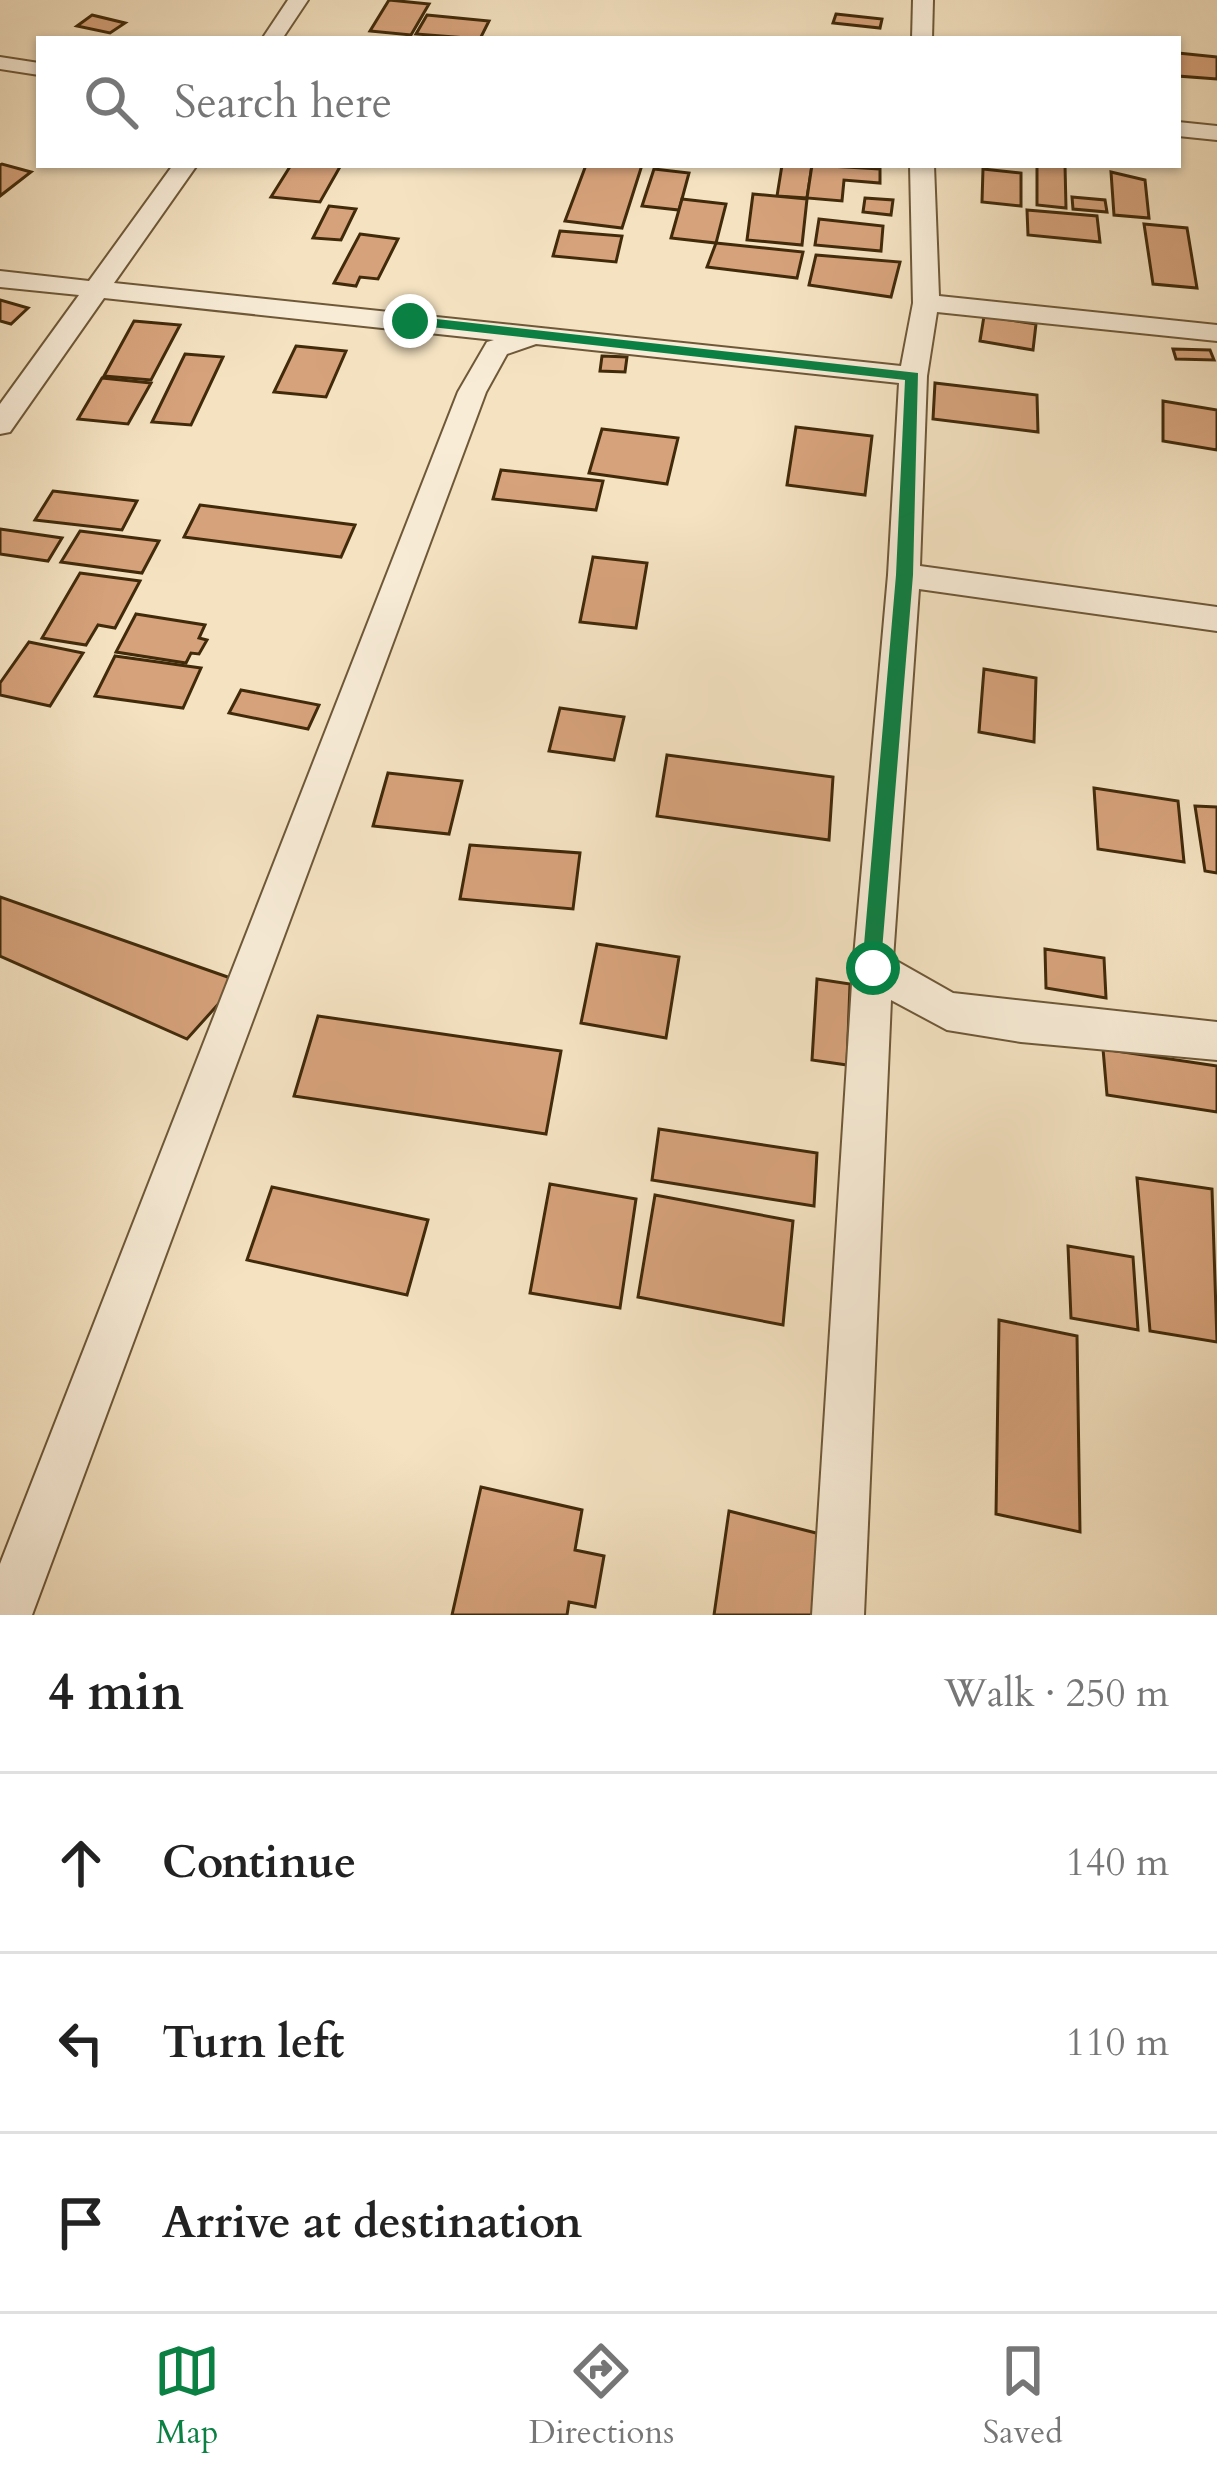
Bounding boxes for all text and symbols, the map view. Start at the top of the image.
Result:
search box [36,36,1181,168]
icon: search [78,69,144,135]
text: Search here [174,72,392,133]
route end [383,294,437,348]
route start [846,941,900,995]
text: 4 min [48,1658,184,1728]
text: Walk · 250 m [944,1667,1169,1720]
icon: ahead [48,1830,114,1896]
text: Continue [162,1832,356,1893]
text: 140 m [1066,1836,1169,1889]
icon: left [48,2010,114,2076]
text: Turn left [162,2012,344,2073]
text: 110 m [1066,2016,1169,2069]
icon: arrive [48,2190,114,2256]
text: Arrive at destination [162,2192,582,2253]
tab: Map [154,2338,220,2455]
tab: Directions [529,2338,674,2455]
tab: Saved [983,2338,1063,2455]

